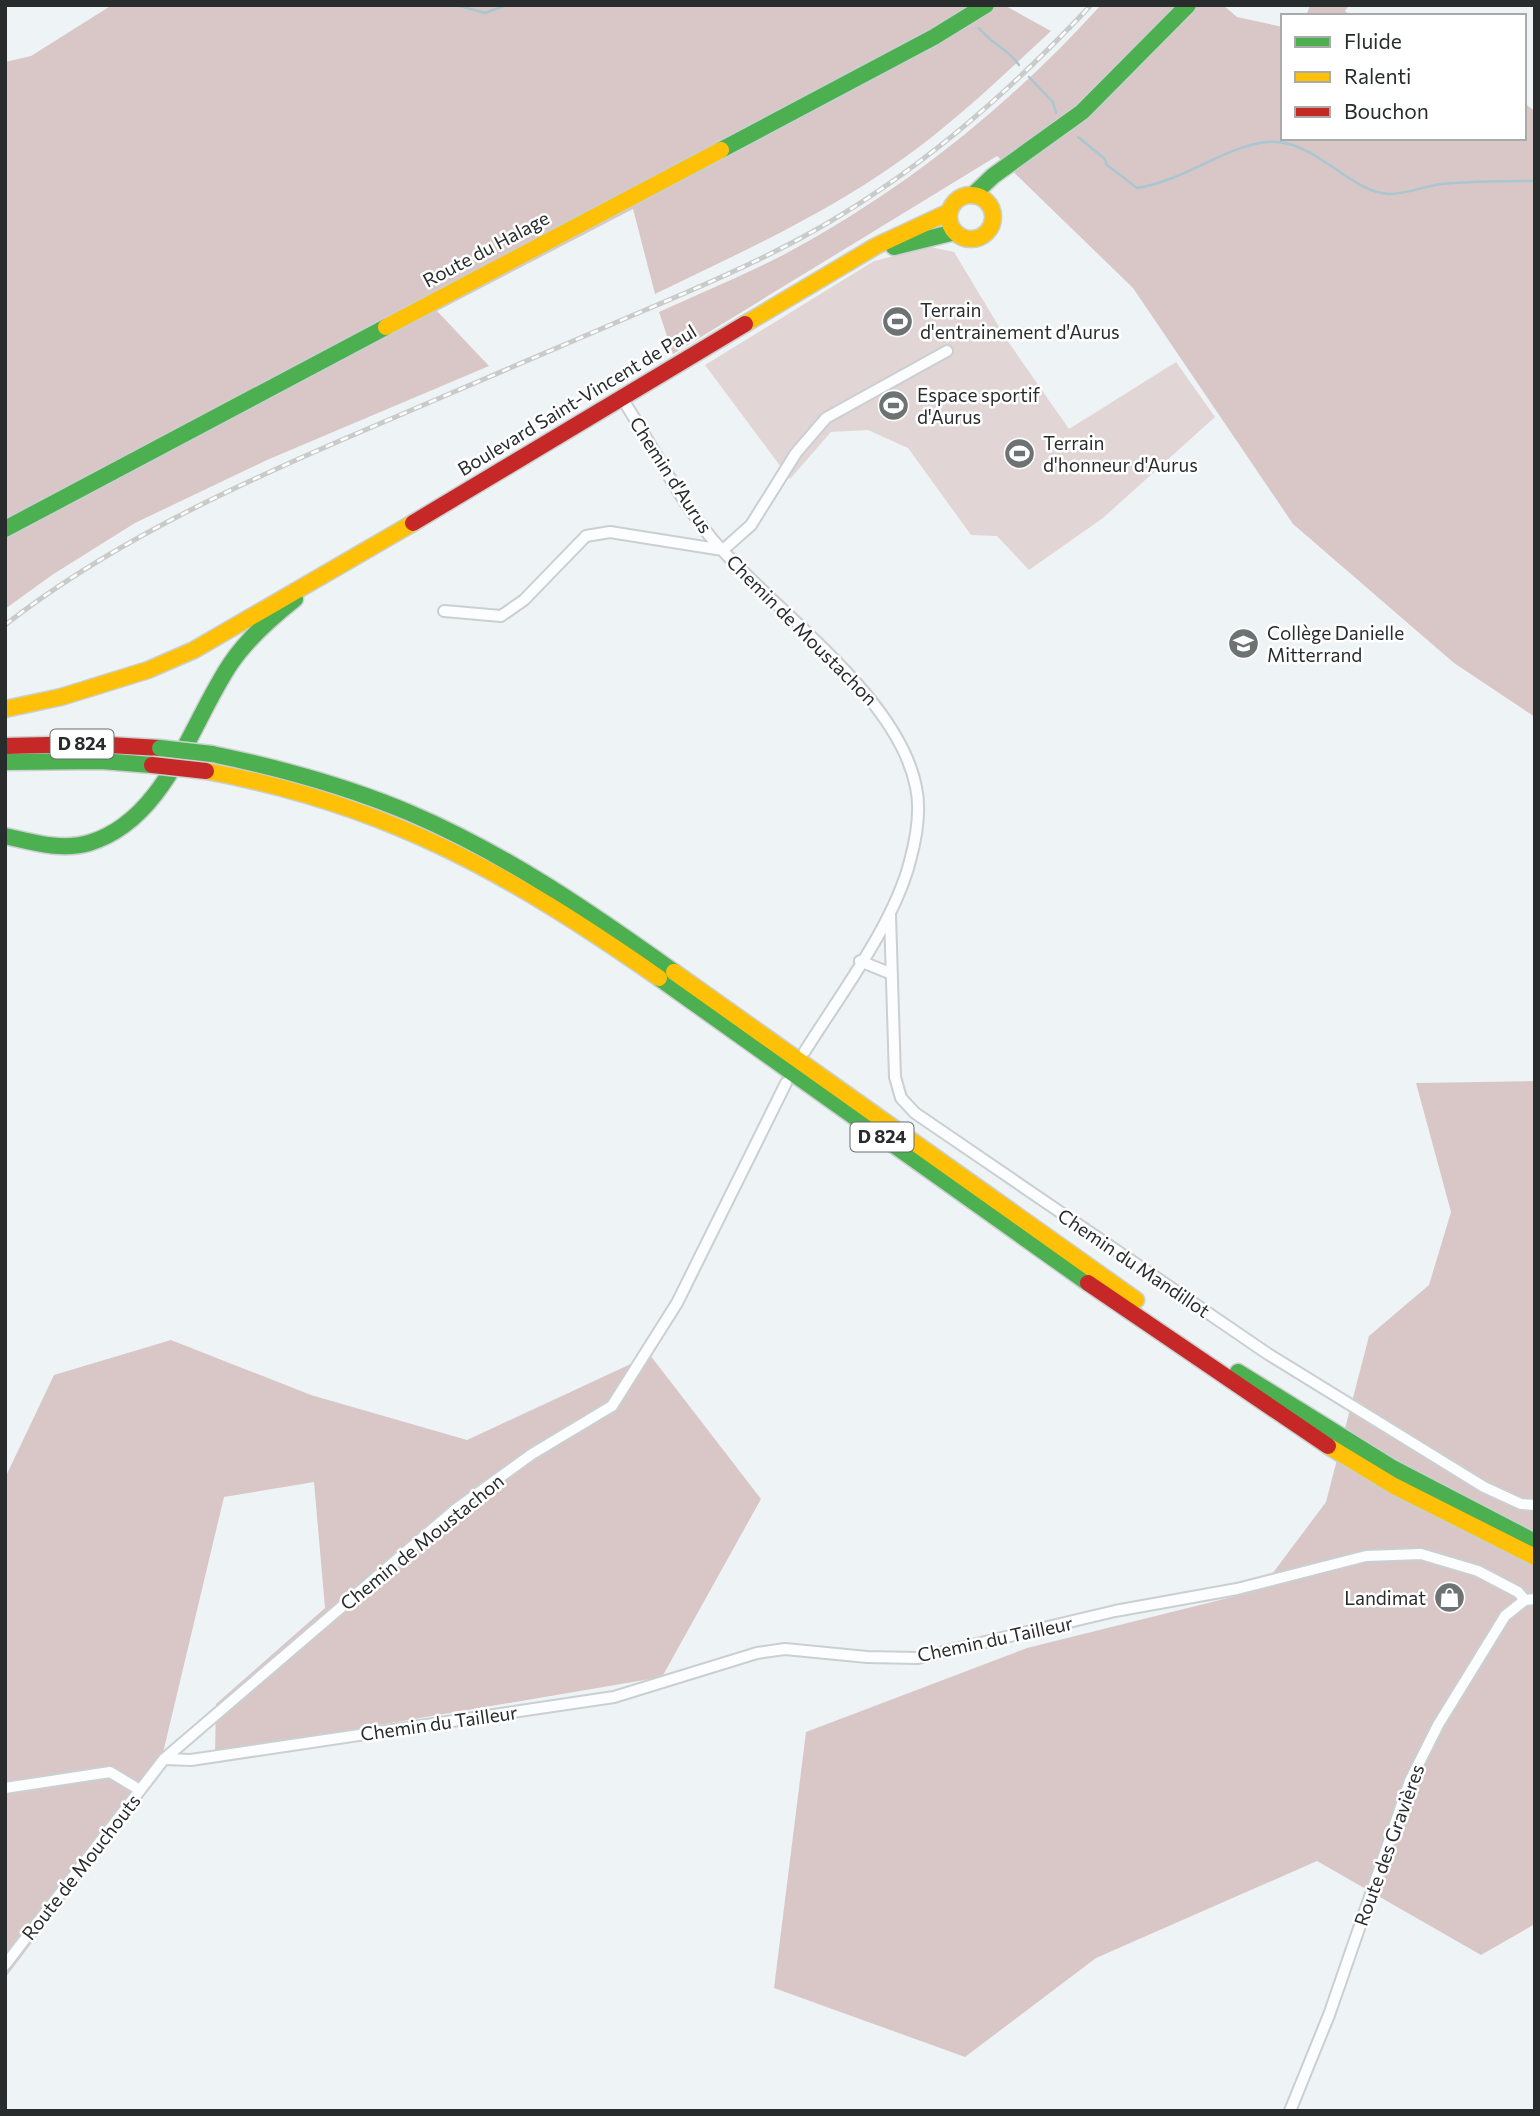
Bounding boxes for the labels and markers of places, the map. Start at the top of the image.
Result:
place label: Terrain d'entrainement d'Aurus [920,298,1120,343]
sports icon: Terrain d'entrainement d'Aurus [880,304,914,338]
place label: Espace sportif d'Aurus [917,383,1041,428]
sports icon: Espace sportif d'Aurus [877,389,911,423]
place label: Terrain d'honneur d'Aurus [1043,431,1198,476]
sports icon: Terrain d'honneur d'Aurus [1003,437,1037,471]
place label: Collège Danielle Mitterrand [1267,621,1404,666]
school or university icon: Collège Danielle Mitterrand [1227,627,1261,661]
shop icon: Landimat [1432,1581,1466,1615]
place label: Landimat [1344,1586,1426,1609]

